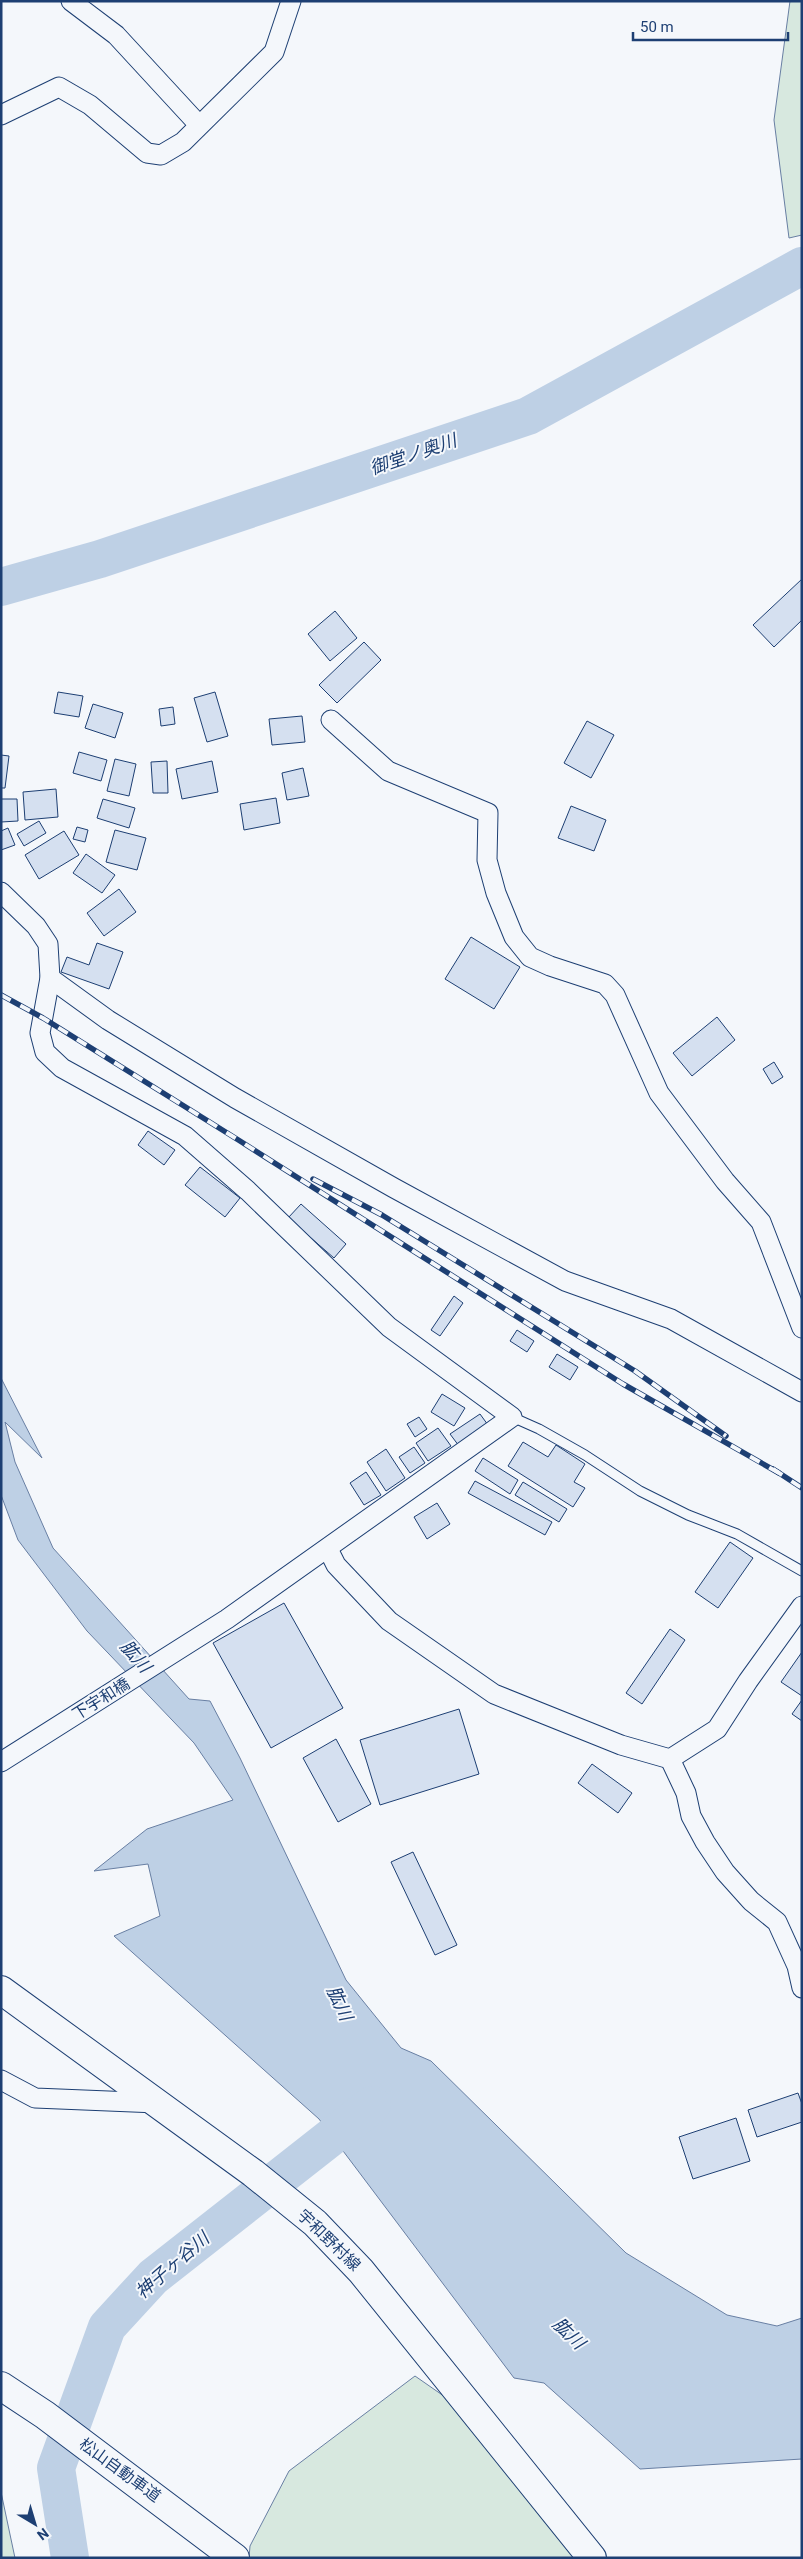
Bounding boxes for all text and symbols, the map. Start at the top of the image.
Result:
scale bar [633,10,788,42]
text: 50 m [640,18,674,36]
water label: 御堂ノ奥川 [367,429,461,479]
water label: 肱川 [116,1636,157,1678]
street label: 下宇和橋 [69,1674,133,1724]
water label: 肱川 [323,1982,358,2026]
street label: 宇和野村線 [294,2205,364,2275]
water label: 神子ヶ谷川 [131,2226,214,2302]
water label: 肱川 [549,2313,591,2354]
street label: 松山自動車道 [76,2434,164,2506]
north arrow [10,2499,60,2549]
text: N [34,2525,52,2544]

